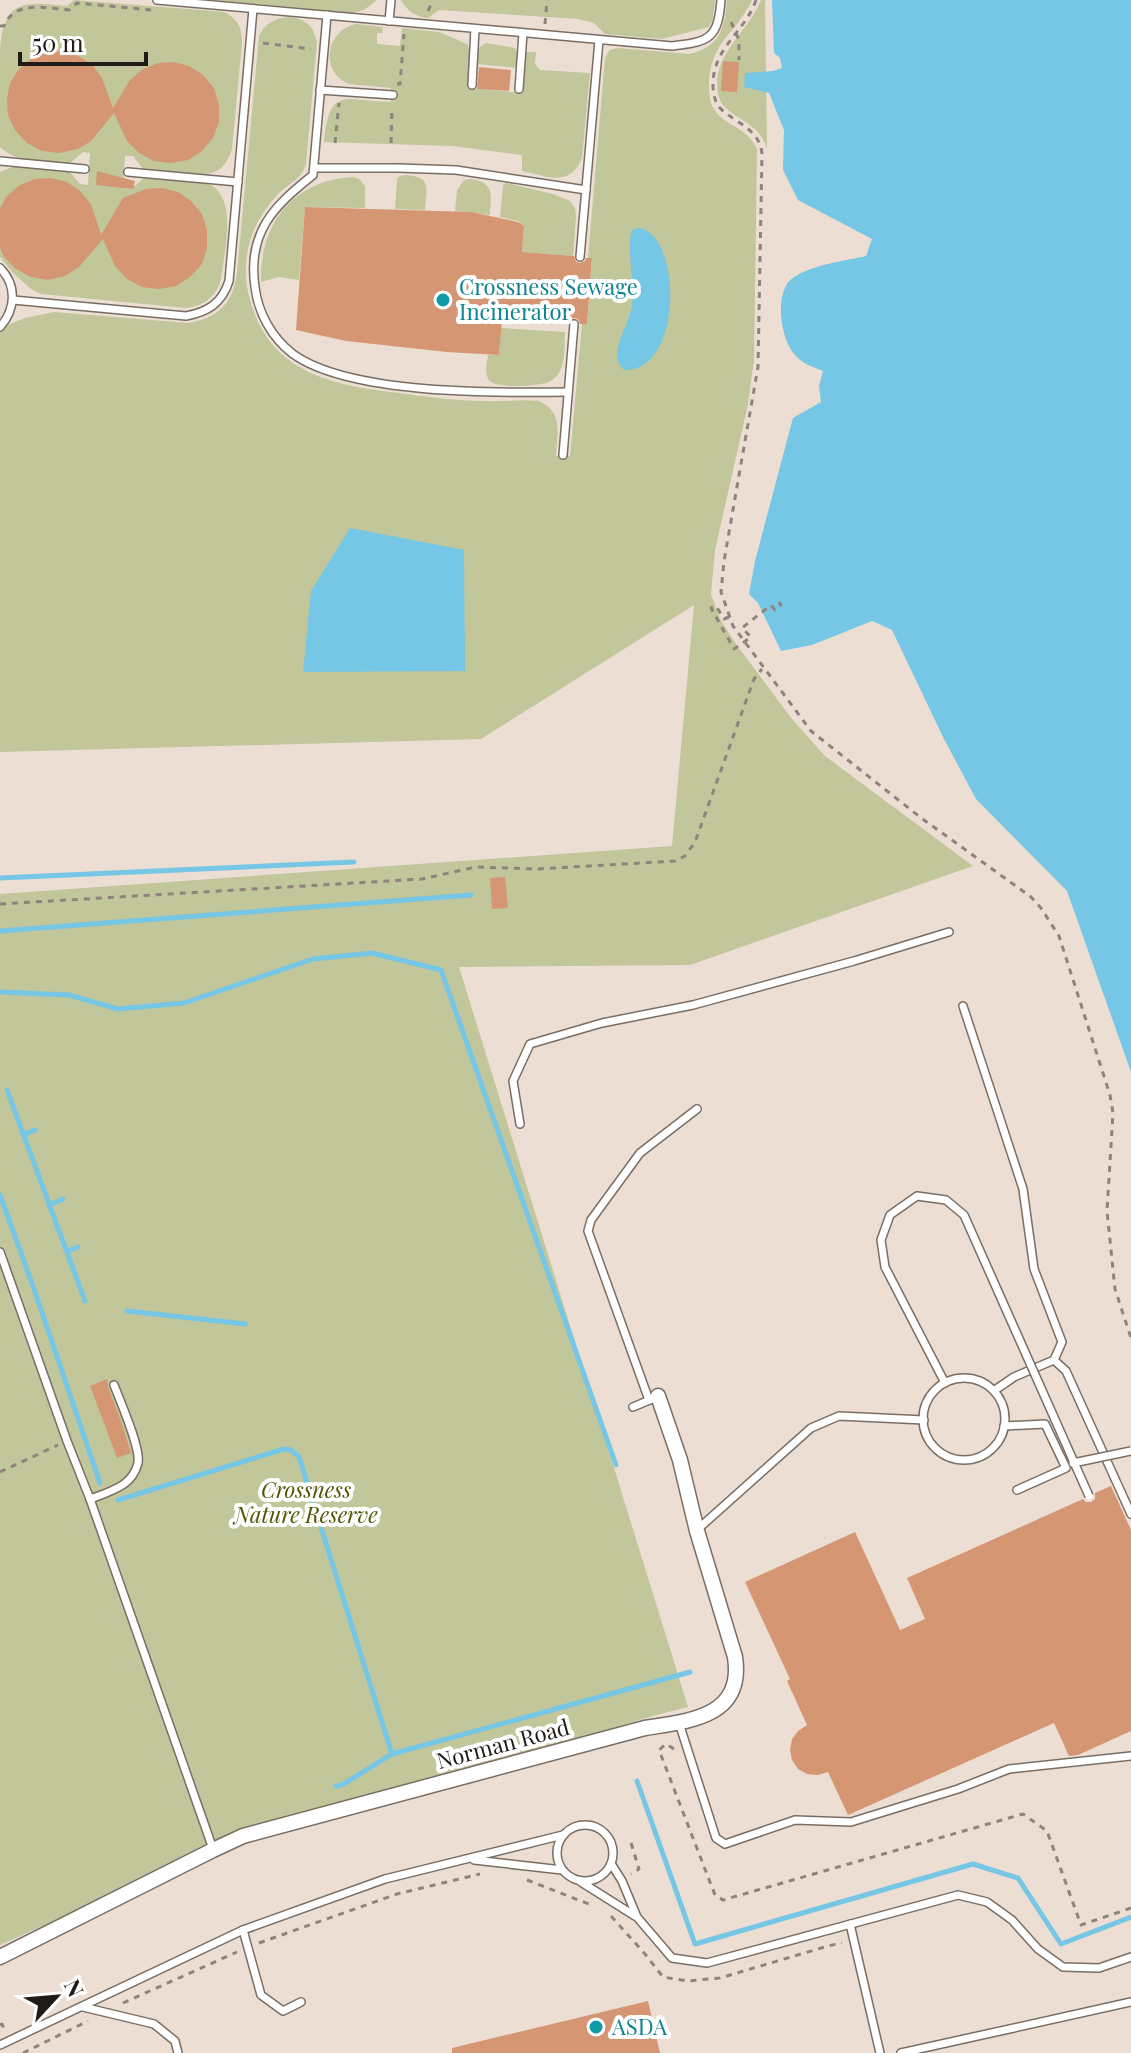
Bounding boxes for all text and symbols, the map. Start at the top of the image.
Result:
scale bar [20,16,146,66]
text: 50 m [32,26,84,58]
place label: Crossness Sewage Incinerator [459,271,638,326]
marker: Crossness Sewage Incinerator [434,291,452,309]
park label: Crossness Nature Reserve [232,1474,378,1529]
street label: Norman Road [433,1711,573,1775]
north arrow [16,1957,96,2037]
text: N [58,1974,92,2002]
place label: ASDA [611,2011,667,2041]
marker: ASDA [587,2018,605,2036]

